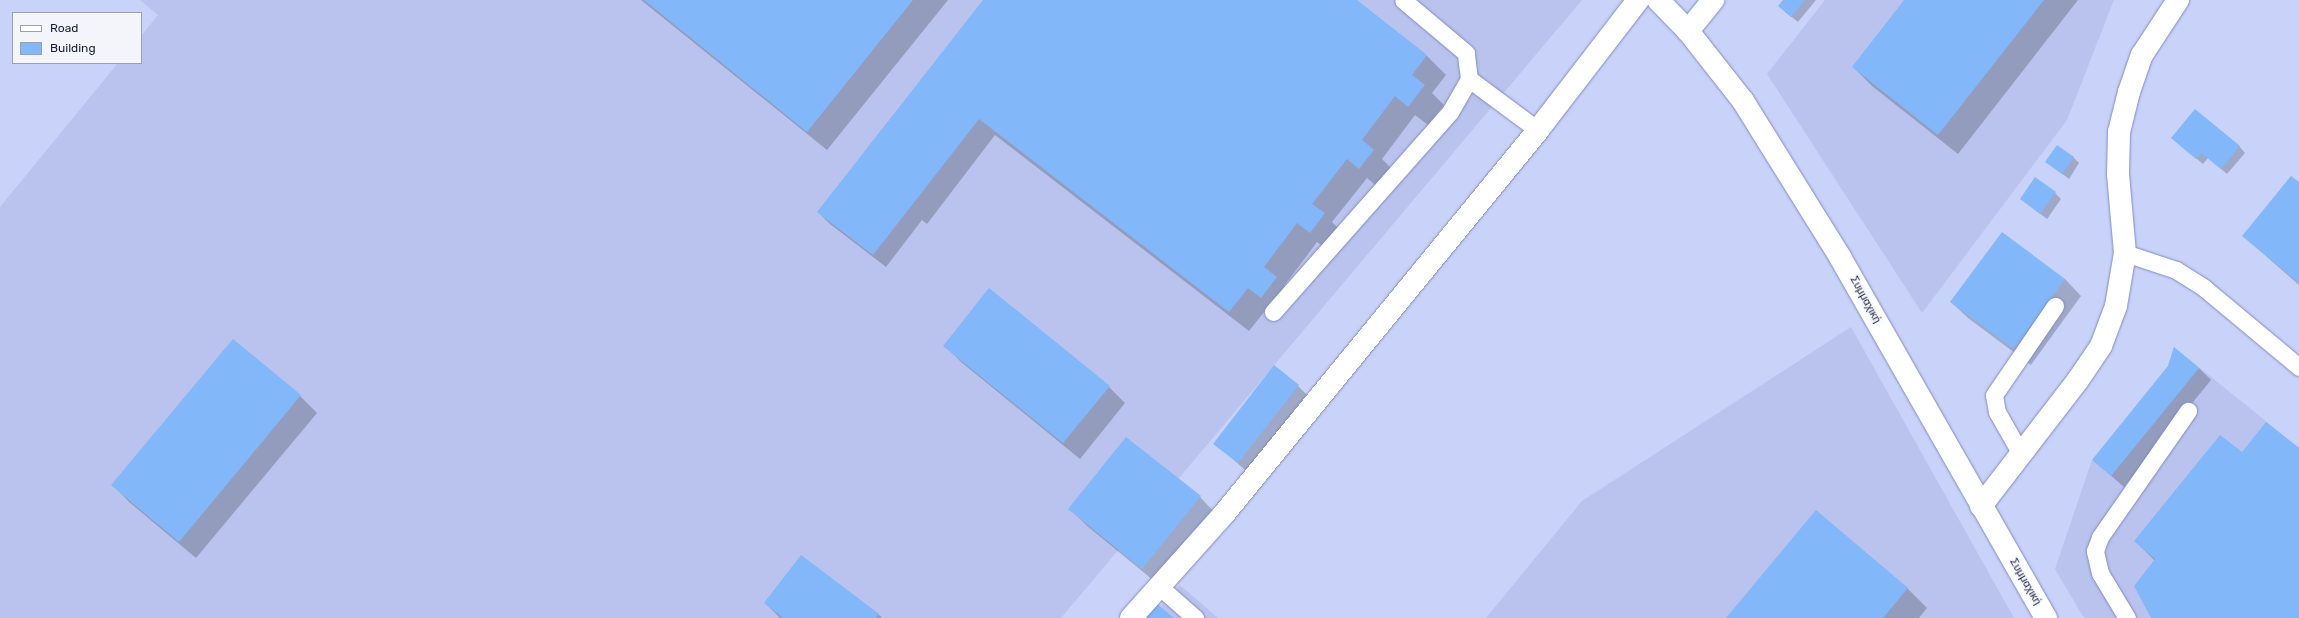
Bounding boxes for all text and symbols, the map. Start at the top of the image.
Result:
legend [12,12,142,64]
text: Road [50,21,78,35]
text: Building [50,41,96,55]
street label: Συμμαχική [1847,274,1883,326]
street label: Συμμαχική [2006,556,2044,608]

